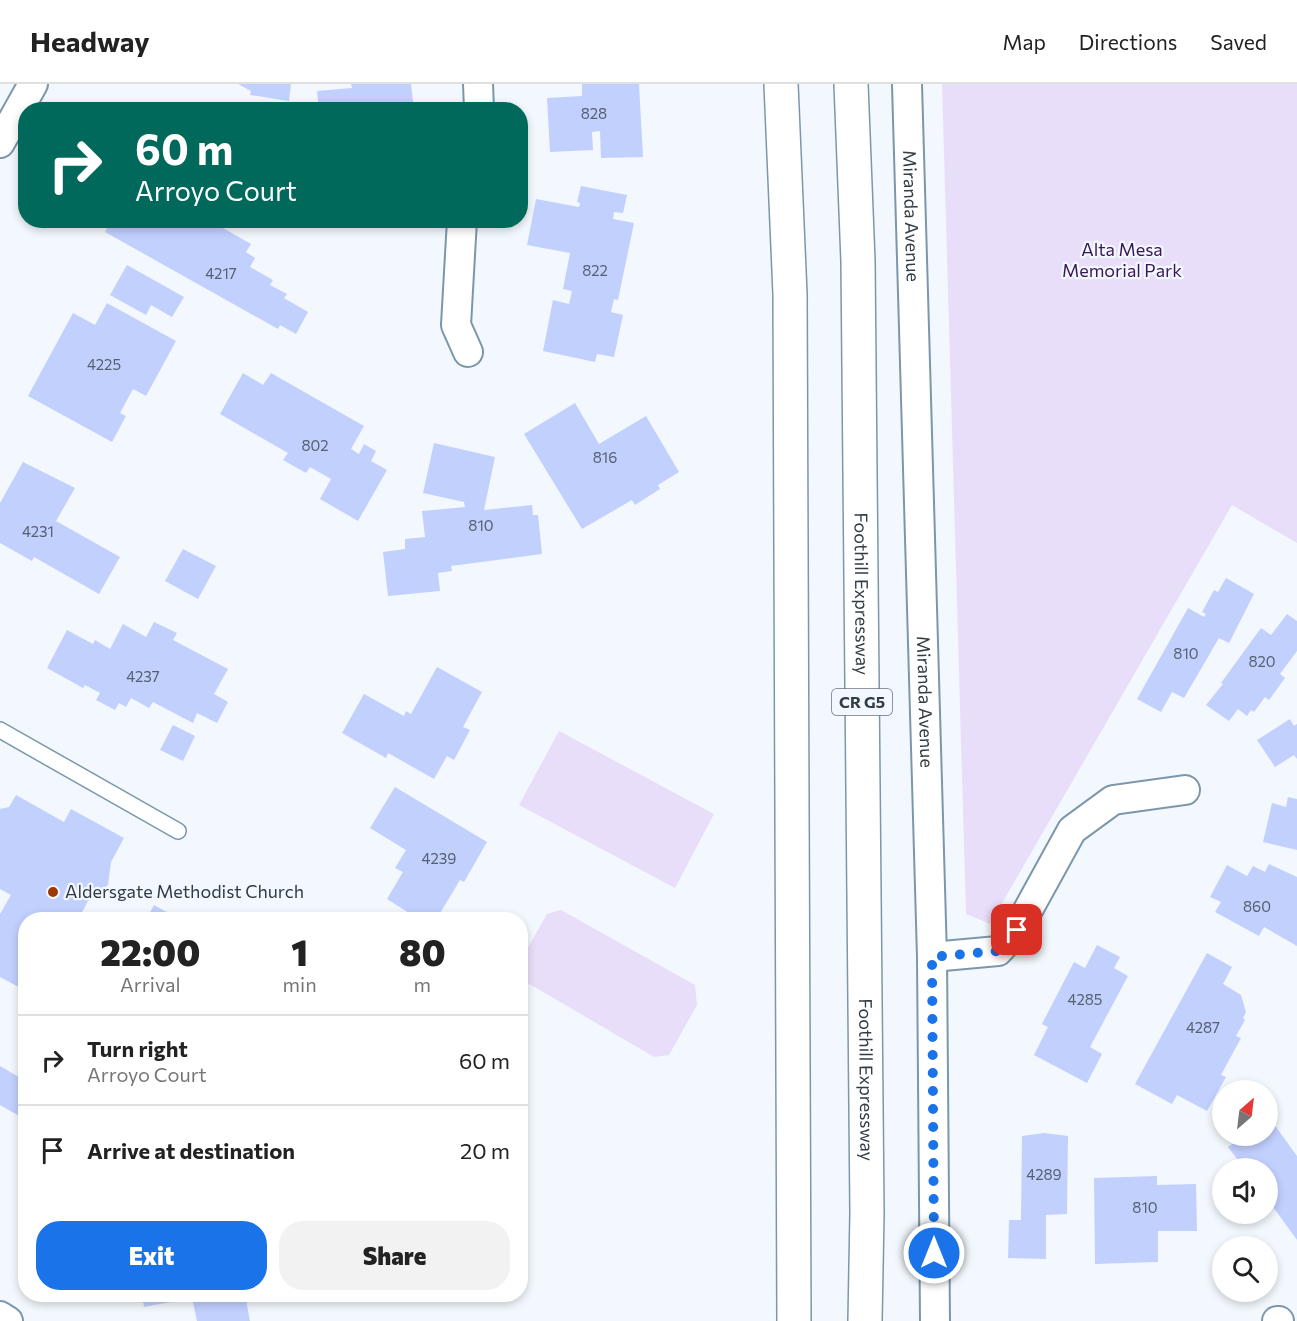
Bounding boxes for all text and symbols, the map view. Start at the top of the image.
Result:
text: Headway [30,24,150,58]
text: Map [1003,29,1046,54]
text: Directions [1079,29,1177,54]
text: Saved [1210,29,1267,54]
house number: 828 [581,104,607,122]
text: 60 m [135,122,234,174]
icon: right [36,126,114,204]
street label: Miranda Avenue [899,150,925,282]
text: Arroyo Court [135,174,297,207]
park label: Alta Mesa Memorial Park [1062,238,1182,281]
house number: 822 [582,261,608,279]
house number: 4217 [205,264,237,282]
house number: 4225 [87,355,121,373]
house number: 802 [301,436,329,454]
house number: 816 [593,448,617,466]
street label: Foothill Expressway [850,512,874,675]
house number: 810 [468,516,494,534]
house number: 4231 [22,522,54,540]
street label: Miranda Avenue [913,635,939,768]
house number: 810 [1173,644,1199,662]
house number: 820 [1248,652,1276,670]
house number: 4237 [126,667,160,685]
road number: CR G5 [832,689,892,715]
house number: 4239 [422,849,456,867]
place label: Aldersgate Methodist Church [65,880,304,902]
marker: Aldersgate Methodist Church [46,885,60,899]
house number: 860 [1243,897,1271,915]
pin [991,904,1042,955]
icon: arrive [1000,913,1033,946]
text: 22:00 [100,929,200,973]
text: 1 [291,929,308,973]
text: 80 [399,929,446,973]
text: Arrival [120,972,181,996]
text: min [283,972,317,996]
text: m [414,972,431,996]
house number: 4285 [1068,990,1102,1008]
street label: Foothill Expressway [855,998,879,1161]
house number: 4287 [1186,1018,1220,1036]
text: Turn right [87,1035,188,1062]
icon: right [36,1044,69,1077]
text: 60 m [459,1047,510,1074]
text: Arroyo Court [87,1062,207,1086]
north arrow [1212,1080,1278,1146]
map controls [1212,1080,1278,1302]
icon: arrive [36,1134,69,1167]
text: Arrive at destination [87,1137,295,1164]
text: 20 m [460,1137,510,1164]
button: sound [1212,1158,1278,1224]
house number: 4289 [1026,1165,1062,1183]
house number: 810 [1132,1198,1158,1216]
button: Exit [36,1221,267,1290]
button: Share [279,1221,510,1290]
position arrow [902,1221,966,1285]
button: search [1212,1236,1278,1302]

